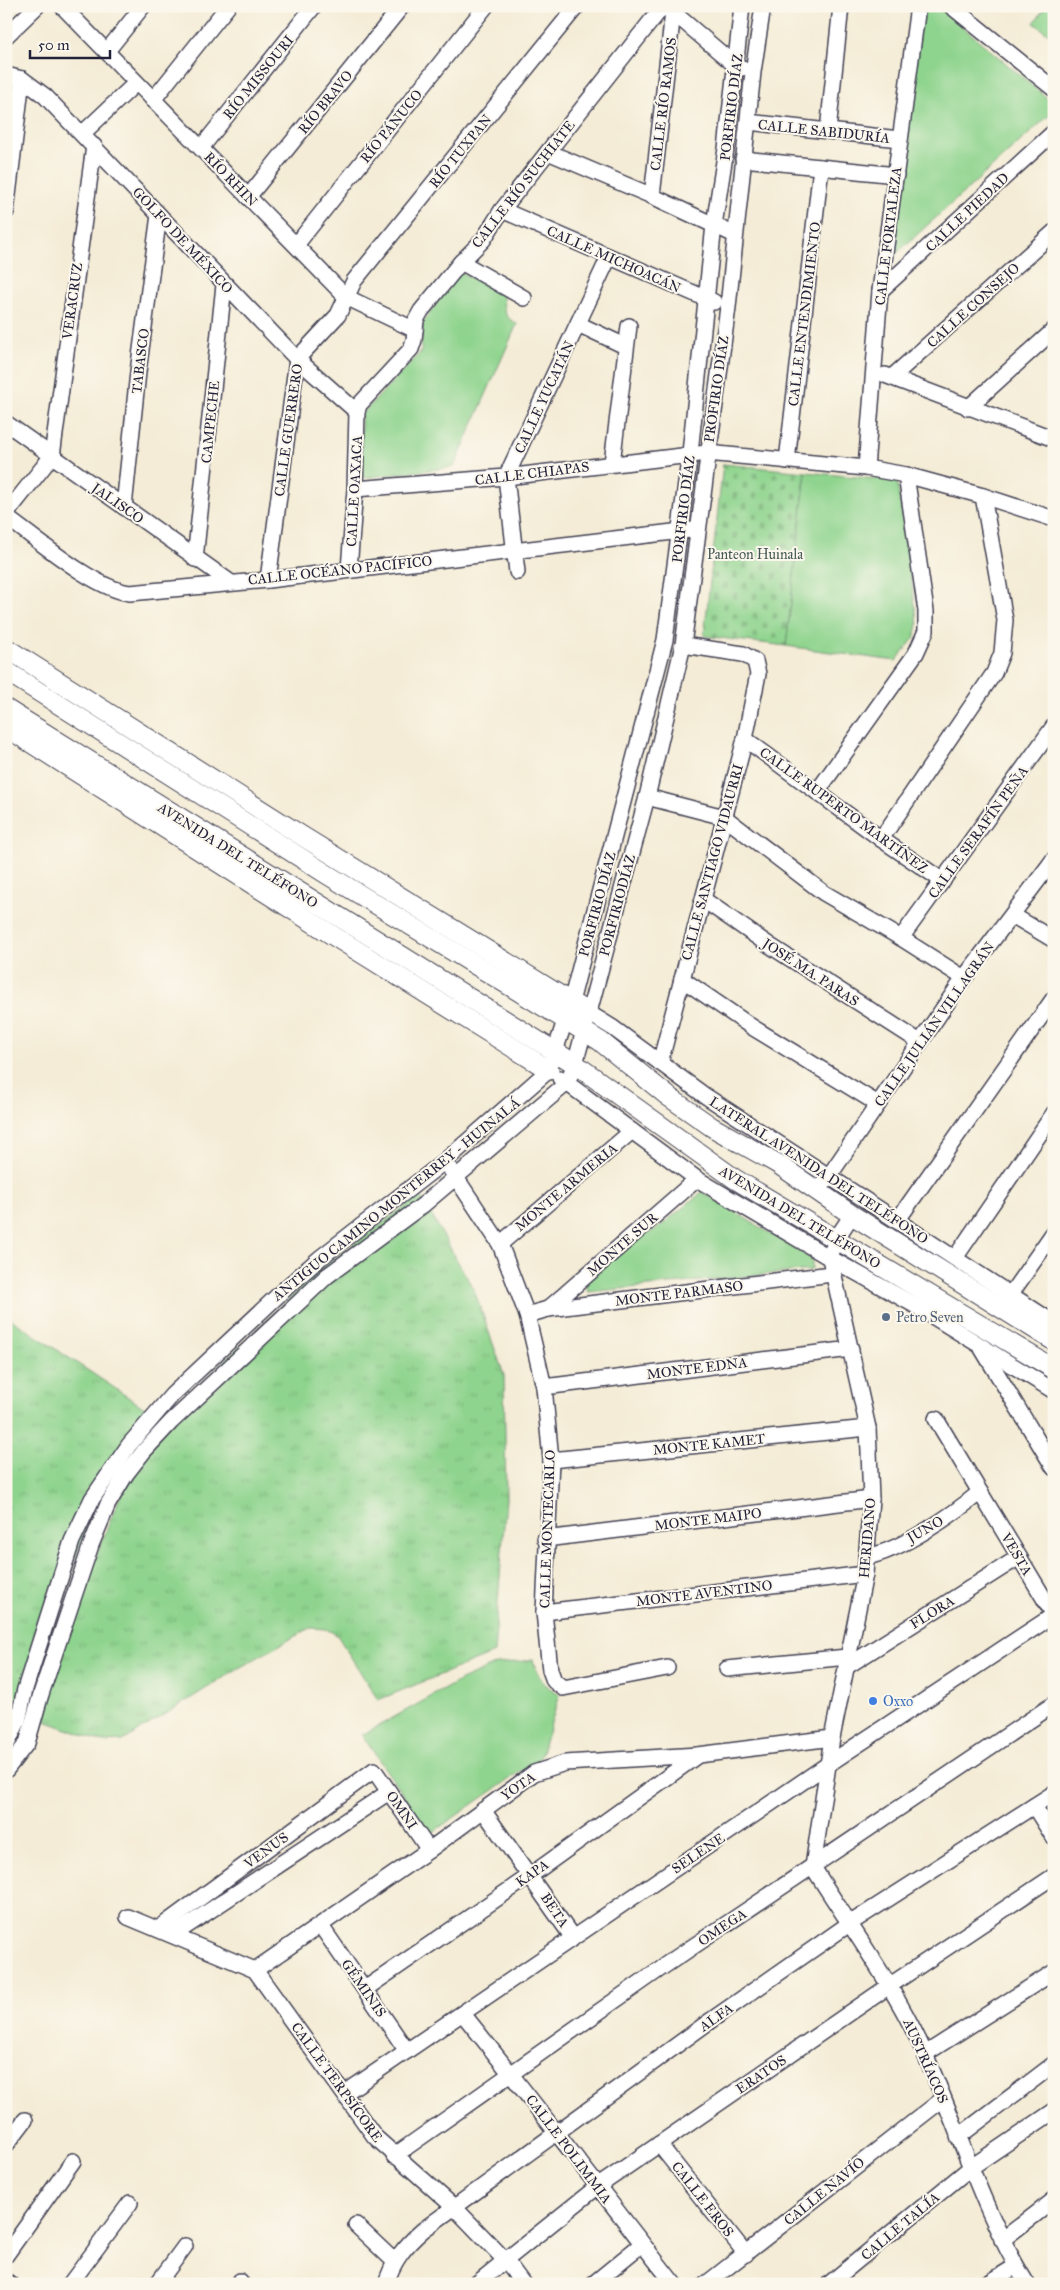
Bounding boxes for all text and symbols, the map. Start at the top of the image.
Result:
scale bar [30,28,110,60]
street label: RÍO MISSOURI [218,31,298,123]
text: 50 m [38,36,70,54]
street label: CALLE RÍO RAMOS [645,36,680,172]
street label: PORFIRIO DÍAZ [714,52,747,162]
street label: RÍO BRAVO [293,66,356,138]
street label: RÍO PÁNUCO [355,85,426,166]
street label: RÍO TUXPAN [424,110,495,192]
street label: CALLE SABIDURÍA [757,114,892,147]
street label: CALLE RÍO SUCHIATE [467,116,579,252]
street label: RÍO RHIN [200,147,262,210]
street label: CALLE FORTALEZA [872,165,905,306]
street label: CALLE PIEDAD [922,169,1013,255]
street label: GOLFO DE MÉXICO [129,182,238,297]
street label: CALLE MICHOACÁN [544,220,684,297]
street label: CALLE ENTENDIMIENTO [785,221,824,407]
street label: CALLE CONSEJO [924,259,1024,352]
street label: VERACRUZ [59,261,86,342]
street label: TABASCO [128,327,153,395]
street label: PROFIRIO DÍAZ [699,334,732,444]
street label: CALLE YUCATÁN [509,337,578,456]
street label: CALLE GUERRERO [271,363,306,498]
street label: CAMPECHE [198,380,223,464]
street label: CALLE OAXACA [343,434,366,547]
street label: PORFIRIO DÍAZ [666,454,699,564]
street label: CALLE CHIAPAS [474,458,590,489]
street label: JALISCO [86,478,147,528]
park label: Panteon Huinala [707,546,803,563]
street label: CALLE OCÉANO PACÍFICO [247,550,433,589]
street label: CALLE RUPERTO MARTÍNEZ [756,742,933,877]
street label: CALLE SERAFÍN PEÑA [923,761,1032,902]
street label: CALLE SANTIAGO VIDAURRI [678,762,747,962]
street label: AVENIDA DEL TELÉFONO [154,797,322,912]
street label: PORFIRIO DÍAZ [573,849,620,958]
street label: PORFIRIODÍAZ [594,852,639,958]
street label: JOSÉ MA. PARAS [757,932,863,1011]
street label: CALLE JULIÁN VILLAGRÁN [869,937,999,1111]
street label: ANTIGUO CAMINO MONTERREY - HUINALÁ [267,1092,524,1305]
street label: LATERAL AVENIDA DEL TELÉFONO [706,1093,932,1247]
street label: MONTE ARMERIA [512,1139,621,1235]
street label: AVENIDA DEL TELÉFONO [716,1162,884,1272]
street label: MONTE SUR [583,1208,662,1280]
street label: MONTE PARMASO [614,1277,744,1310]
place label: Petro Seven [896,1309,964,1326]
marker: Petro Seven [880,1311,892,1323]
street label: MONTE EDNA [646,1354,749,1383]
street label: MONTE KAMET [652,1430,766,1459]
street label: CALLE MONTECARLO [536,1449,559,1609]
street label: HERIDANO [856,1497,879,1579]
street label: MONTE MAIPO [654,1504,763,1535]
street label: JUNO [902,1512,947,1548]
street label: VESTA [997,1529,1036,1579]
street label: MONTE AVENTINO [635,1577,773,1610]
street label: FLORA [907,1592,958,1633]
place label: Oxxo [883,1693,913,1710]
marker: Oxxo [867,1695,879,1707]
street label: YOTA [498,1768,539,1804]
street label: OMNI [382,1788,421,1833]
street label: VENUS [240,1829,292,1873]
street label: SELENE [669,1829,728,1877]
street label: KAPA [512,1856,553,1891]
street label: BETA [537,1890,573,1931]
street label: OMEGA [695,1905,750,1950]
street label: GÉMINIS [338,1955,391,2020]
street label: ALFA [695,1999,737,2036]
street label: AUSTRÍACOS [899,2015,954,2106]
street label: CALLE TERPSÍCORE [287,2018,387,2146]
street label: ERATOS [733,2051,790,2097]
street label: CALLE POLIMMIA [522,2092,615,2208]
street label: CALLE NAVÍO [779,2152,868,2229]
street label: CALLE EROS [668,2158,737,2240]
street label: CALLE TALÍA [856,2187,943,2264]

